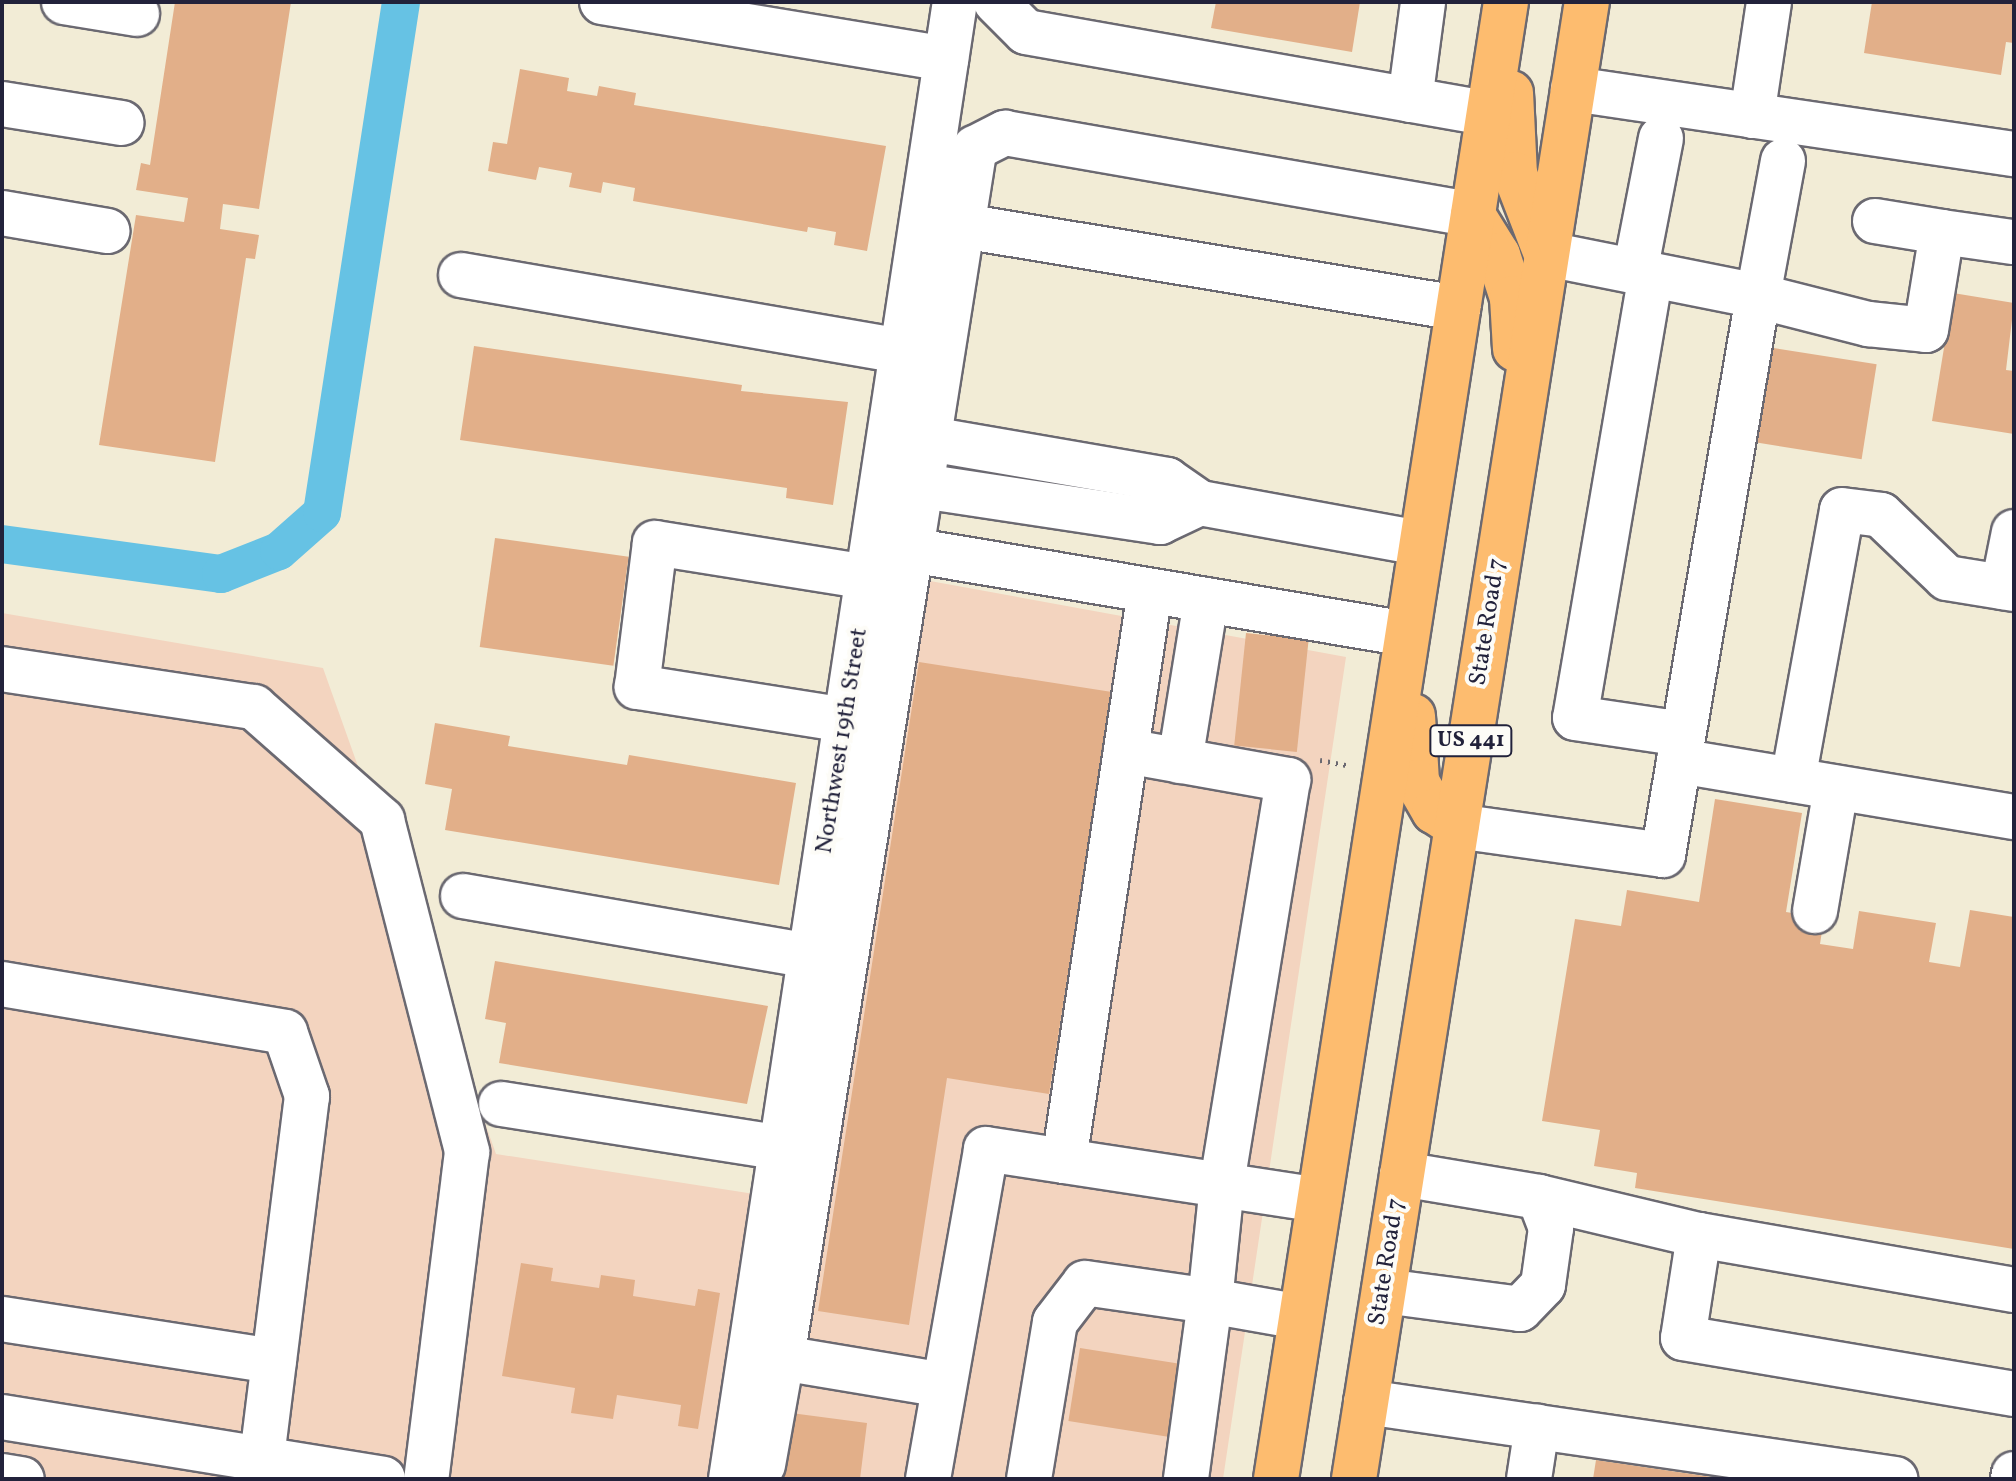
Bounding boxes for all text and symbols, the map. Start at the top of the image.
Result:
street label: State Road 7 [1465,556,1513,688]
street label: Northwest 19th Street [811,626,875,856]
road number: US 441 [1429,723,1513,759]
street label: State Road 7 [1364,1196,1412,1328]

